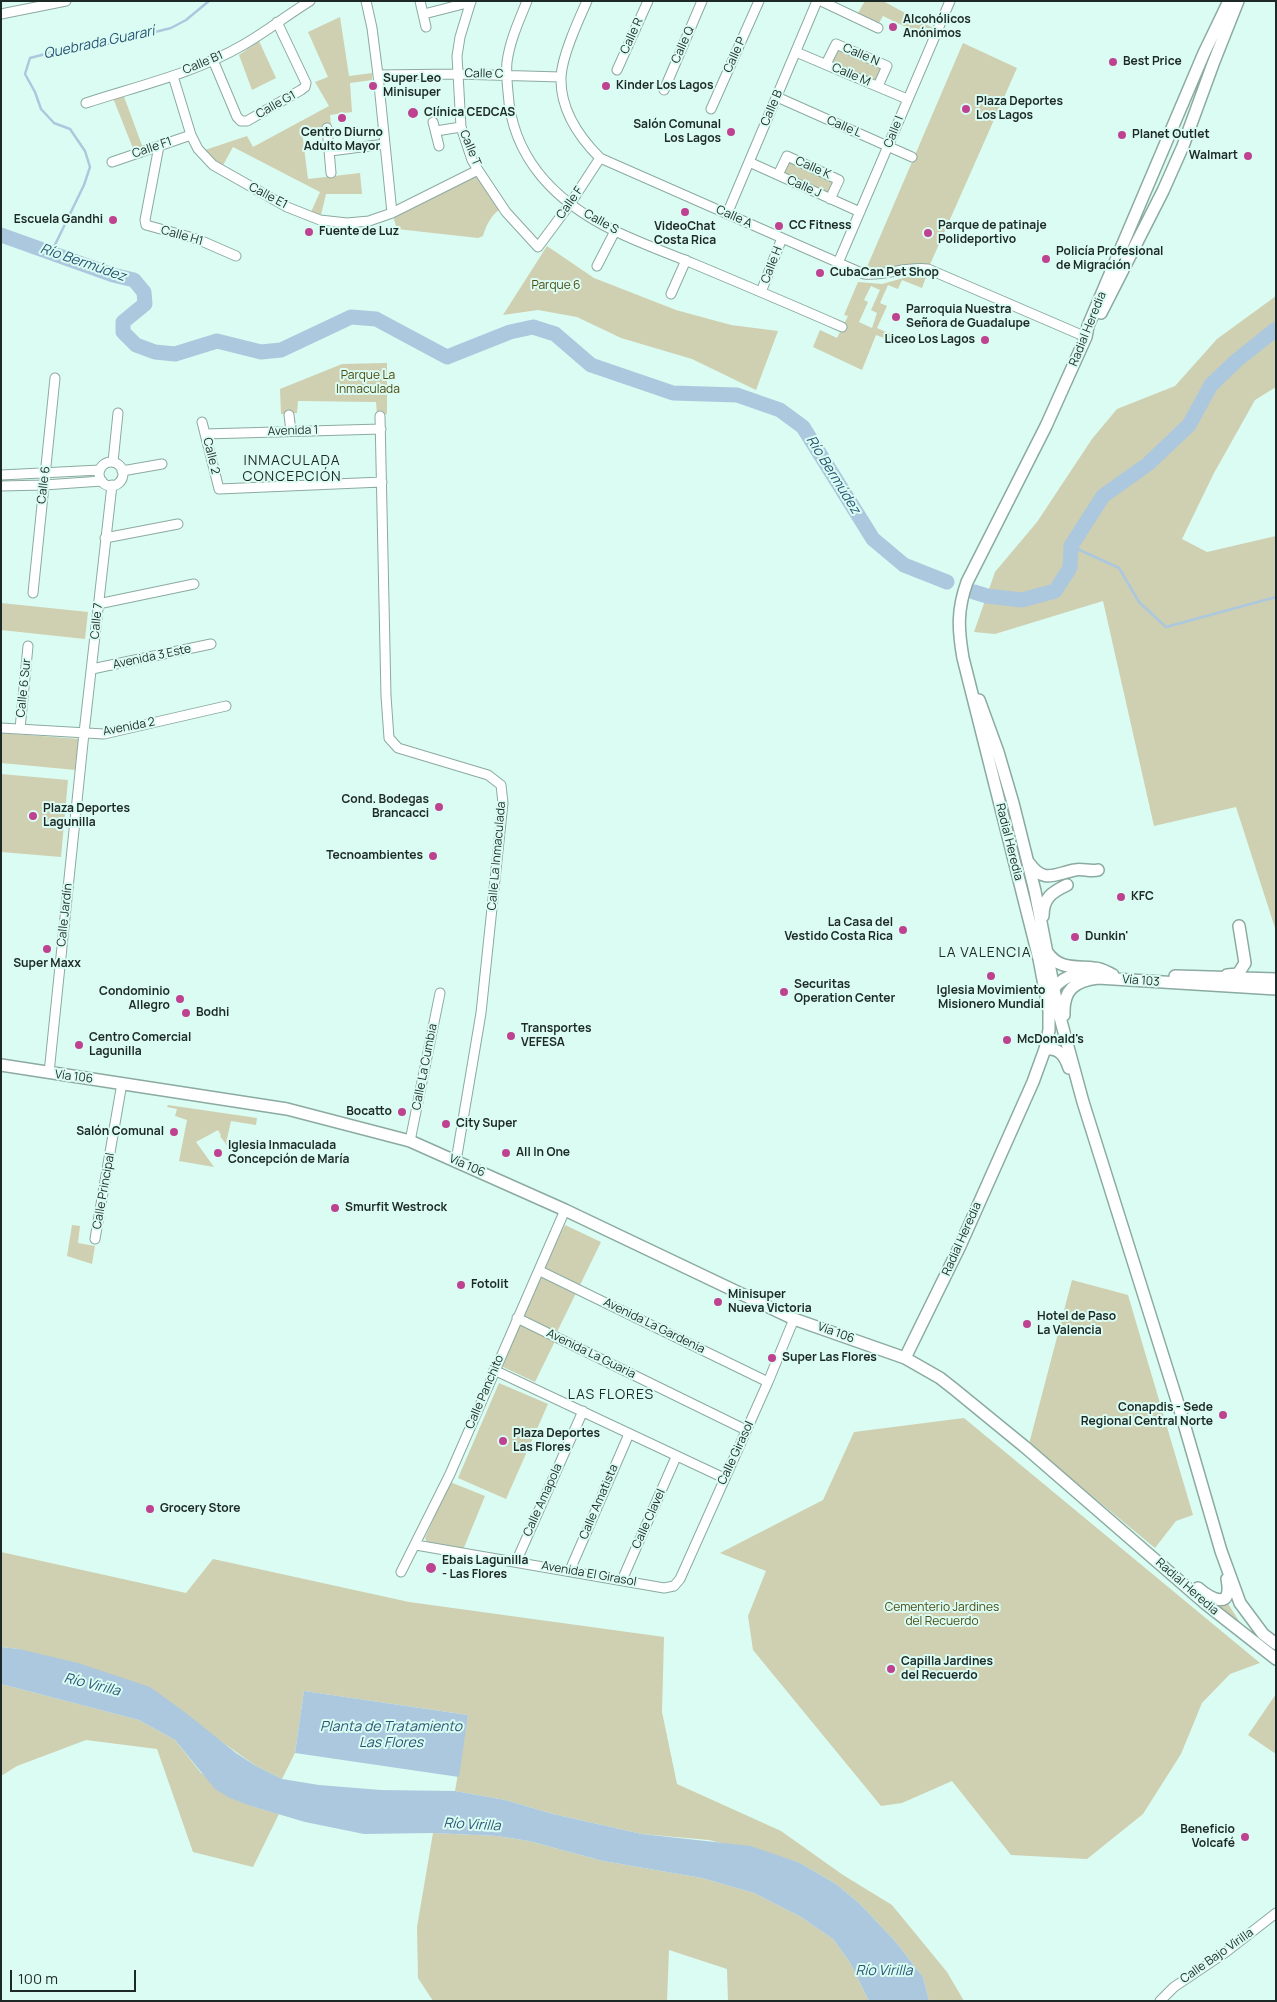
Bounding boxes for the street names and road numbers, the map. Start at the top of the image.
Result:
street label: Calle R [618,16,646,56]
street label: Calle Q [669,24,697,66]
street label: Calle P [721,35,749,75]
street label: Calle N [840,41,882,69]
street label: Calle B1 [181,48,225,78]
street label: Calle M [830,60,872,90]
street label: Calle C [464,66,504,82]
street label: Calle G1 [254,88,298,122]
street label: Calle B [758,88,786,128]
street label: Calle L [824,113,864,141]
street label: Calle I [881,114,907,150]
street label: Calle T [456,128,484,168]
street label: Calle F1 [130,135,174,161]
street label: Calle K [793,154,833,182]
street label: Calle J [785,173,823,201]
street label: Calle E1 [246,180,290,212]
street label: Calle F [554,184,586,222]
street label: Calle A [714,203,754,231]
street label: Calle S [581,207,621,237]
street label: Calle H1 [159,223,205,249]
street label: Calle H [758,244,786,286]
street label: Radial Heredia [1067,290,1109,368]
street label: Avenida 1 [267,423,319,439]
street label: Calle 2 [200,436,222,476]
street label: Calle 6 [35,465,53,505]
street label: Calle 7 [88,602,106,640]
street label: Avenida 3 Este [112,642,192,672]
street label: Calle 6 Sur [14,658,34,718]
street label: Avenida 2 [102,715,156,739]
street label: Calle La Inmaculada [485,801,509,911]
street label: Radial Heredia [992,802,1026,882]
street label: Calle Jardín [55,883,75,947]
street label: Vía 103 [1122,973,1160,989]
street label: Calle La Cumbia [410,1022,440,1112]
street label: Vía 106 [54,1068,94,1086]
street label: Calle Principal [90,1152,118,1230]
street label: Vía 106 [447,1152,487,1180]
street label: Radial Heredia [939,1200,985,1278]
street label: Avenida La Gardenia [601,1295,707,1357]
street label: Vía 106 [816,1320,856,1346]
street label: Avenida La Guaria [544,1326,638,1382]
street label: Calle Panchito [463,1353,507,1431]
street label: Calle Girasol [715,1419,757,1487]
street label: Calle Amapola [520,1461,566,1539]
street label: Calle Amatista [577,1462,621,1542]
street label: Calle Clavel [629,1487,669,1551]
street label: Radial Heredia [1152,1556,1222,1618]
street label: Avenida El Girasol [540,1559,638,1589]
street label: Calle Bajo Virilla [1178,1925,1256,1987]

